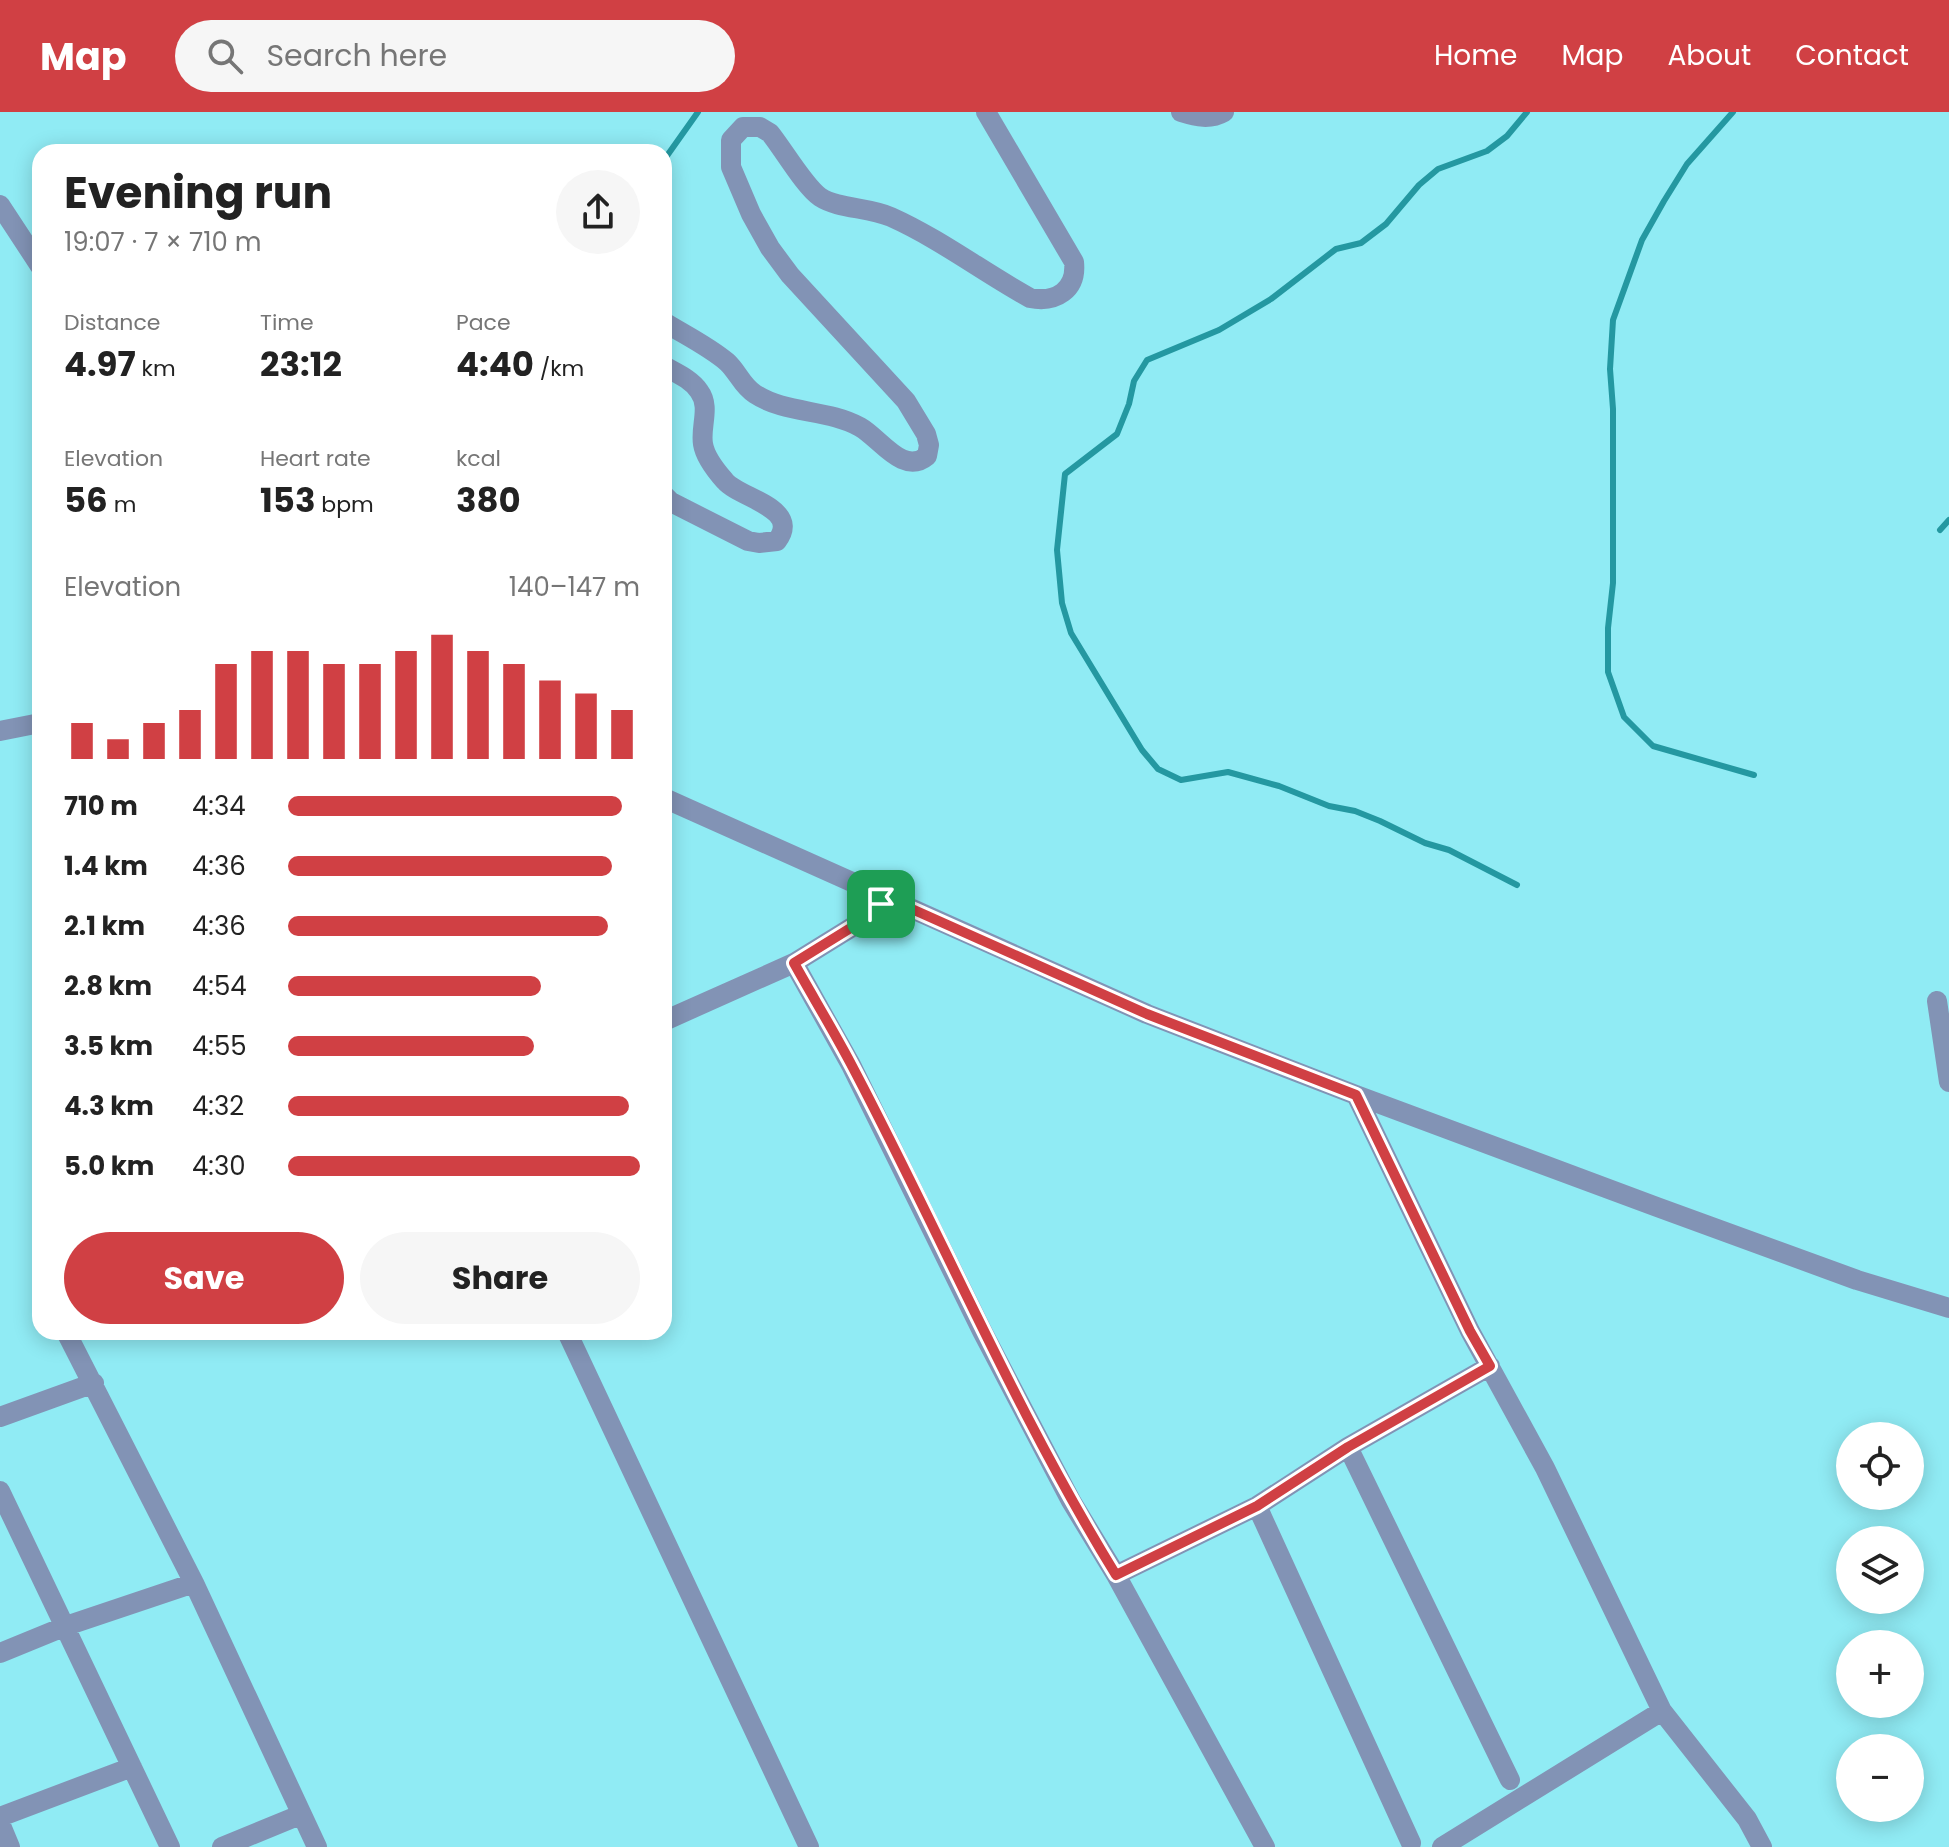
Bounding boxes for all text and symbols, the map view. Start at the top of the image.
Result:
search box [175,20,735,92]
text: Map [40,30,127,83]
icon: search [203,34,247,78]
text: Search here [267,34,447,77]
text: Home [1434,36,1517,75]
text: Map [1561,36,1623,75]
text: About [1667,36,1751,75]
text: Contact [1795,36,1909,75]
text: Evening run [64,162,332,223]
button: share [556,170,640,254]
text: 19:07 · 7 × 710 m [64,224,262,260]
text: Distance [64,307,160,338]
text: Time [260,307,314,338]
text: Pace [456,307,511,338]
text: 4.97 [64,340,136,388]
text: 23:12 [260,340,342,388]
text: 4:40 [456,340,534,388]
text: km [136,353,176,384]
text: /km [534,353,584,384]
text: Elevation [64,443,163,474]
text: Heart rate [260,443,371,474]
text: kcal [456,443,501,474]
text: 56 [64,476,108,524]
text: 153 [260,476,315,524]
text: 380 [456,476,521,524]
text: m [108,489,136,520]
text: bpm [315,489,374,520]
text: Elevation [64,569,181,605]
text: 140–147 m [509,569,640,605]
text: 710 m [64,788,138,824]
text: 4:34 [192,788,246,824]
text: 1.4 km [64,848,148,884]
text: 4:36 [192,848,246,884]
pin [847,870,915,938]
icon: arrive [859,882,903,926]
text: 2.1 km [64,908,145,944]
text: 4:36 [192,908,246,944]
text: 2.8 km [64,968,152,1004]
text: 4:54 [192,968,247,1004]
text: 3.5 km [64,1028,153,1064]
text: 4:55 [192,1028,247,1064]
text: 4.3 km [64,1088,154,1124]
text: 4:32 [192,1088,244,1124]
text: 5.0 km [64,1148,154,1184]
text: 4:30 [192,1148,246,1184]
button: Save [64,1232,344,1324]
button: Share [360,1232,640,1324]
map controls [1836,1422,1924,1822]
button: locate [1836,1422,1924,1510]
button: layers [1836,1526,1924,1614]
button: + [1836,1630,1924,1718]
button: − [1836,1734,1924,1822]

